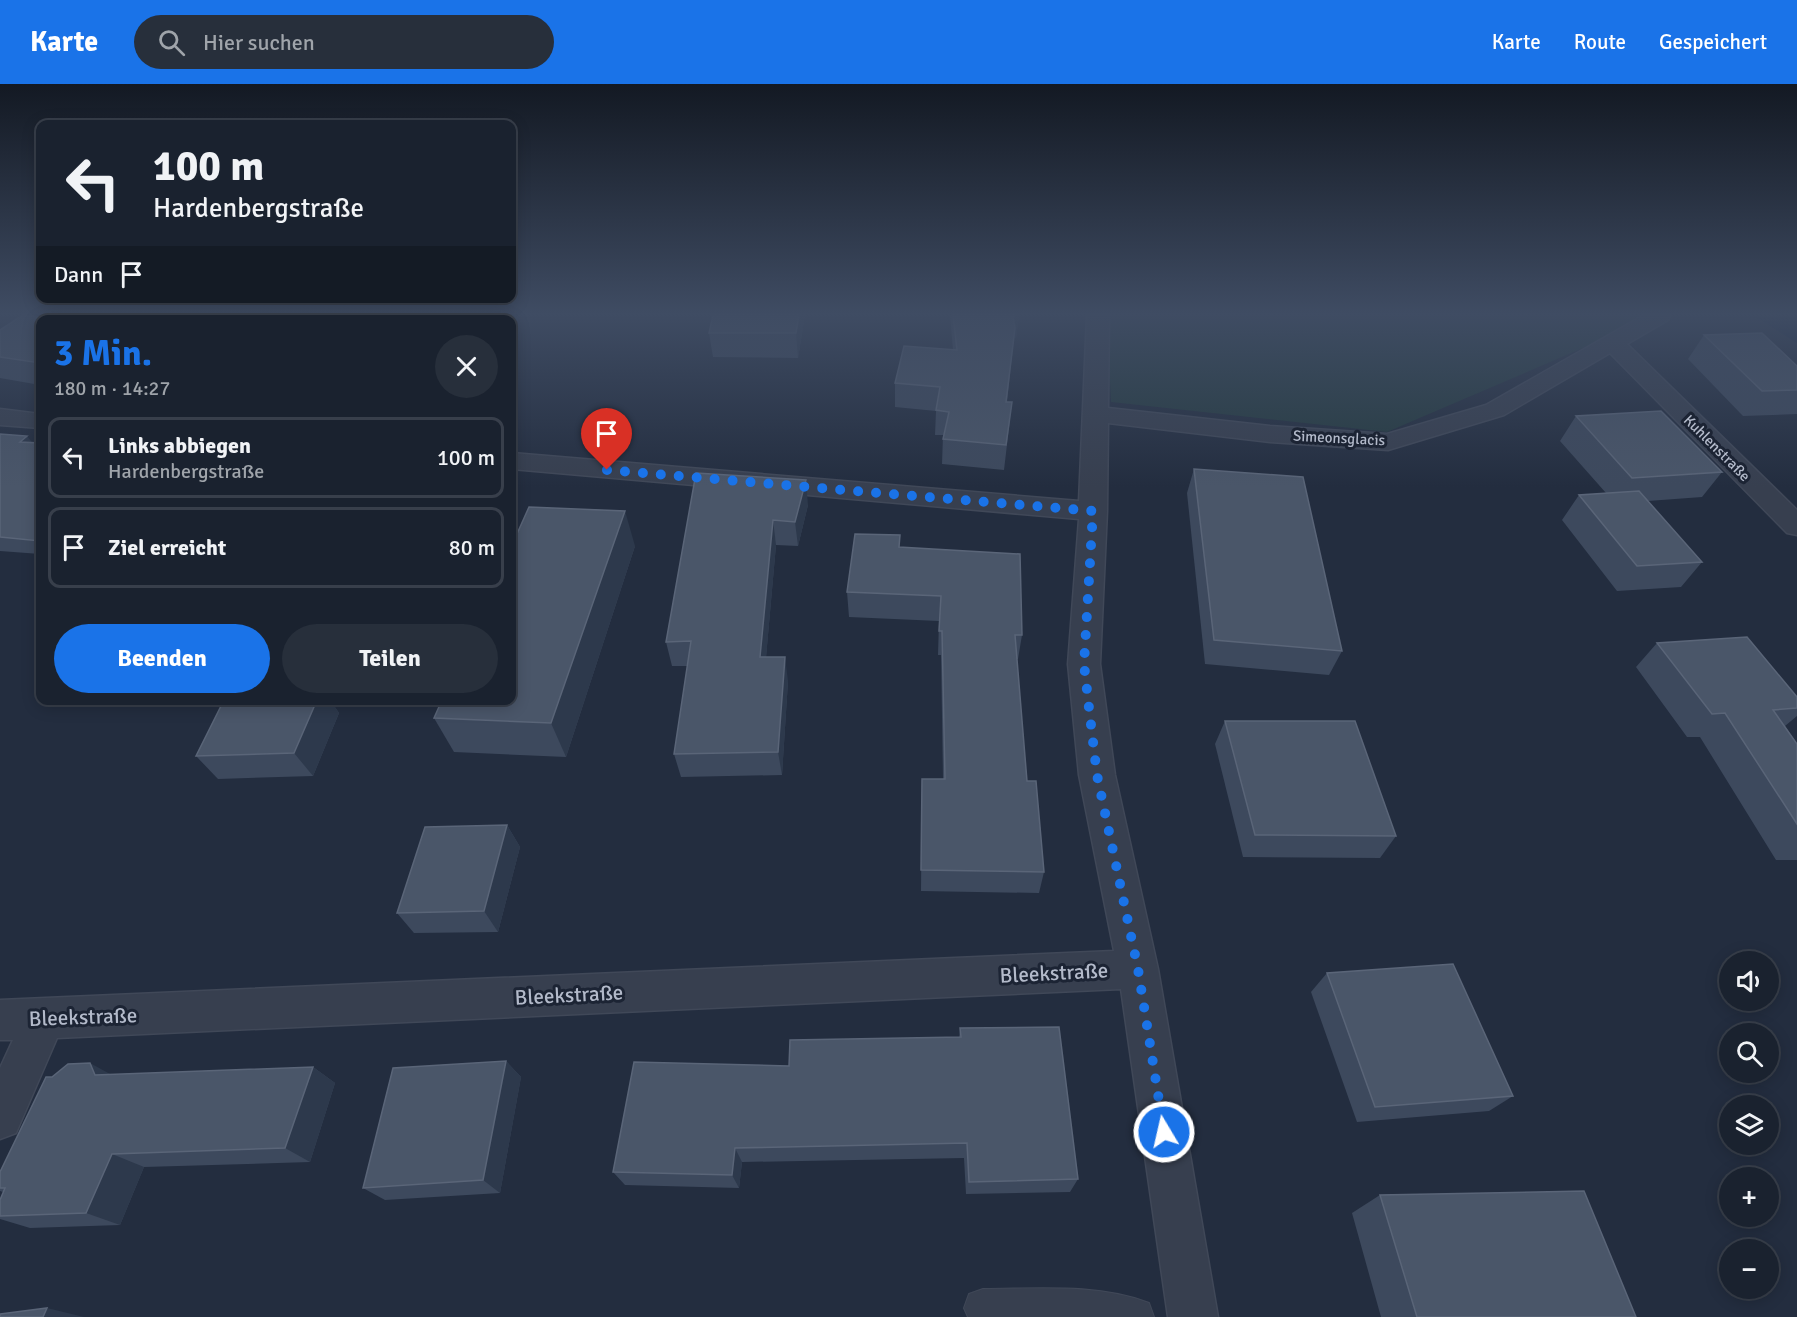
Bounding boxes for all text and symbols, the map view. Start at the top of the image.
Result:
search box [134,15,554,69]
text: Karte [30,25,98,59]
icon: search [155,26,188,59]
text: Hier suchen [203,29,315,56]
text: Karte [1492,29,1541,55]
text: Route [1574,29,1626,55]
text: Gespeichert [1659,29,1767,55]
text: 100 m [153,141,264,192]
icon: left [54,144,132,222]
text: Hardenbergstraße [153,192,364,225]
icon: arrive [115,258,148,291]
text: Dann [54,261,103,288]
text: 3 Min. [54,331,152,376]
button: close [435,335,498,398]
text: 180 m · 14:27 [54,376,170,401]
pin [581,408,632,470]
street label: Kuhlenstraße [1680,411,1754,485]
icon: arrive [590,417,623,450]
street label: Simeonsglacis [1293,427,1386,449]
text: Links abbiegen [108,432,251,459]
icon: left [57,441,90,474]
text: 100 m [437,444,495,471]
text: Hardenbergstraße [108,459,264,484]
icon: arrive [57,531,90,564]
text: Ziel erreicht [108,534,226,561]
text: 80 m [449,534,495,561]
button: Beenden [54,624,270,693]
button: Teilen [282,624,498,693]
map controls [1719,951,1779,1299]
button: sound [1719,951,1779,1011]
street label: Bleekstraße [999,957,1109,989]
street label: Bleekstraße [514,979,624,1011]
street label: Bleekstraße [28,1002,138,1032]
button: search [1719,1023,1779,1083]
button: layers [1719,1095,1779,1155]
position arrow [1132,1100,1196,1164]
button: + [1719,1167,1779,1227]
button: − [1719,1239,1779,1299]

